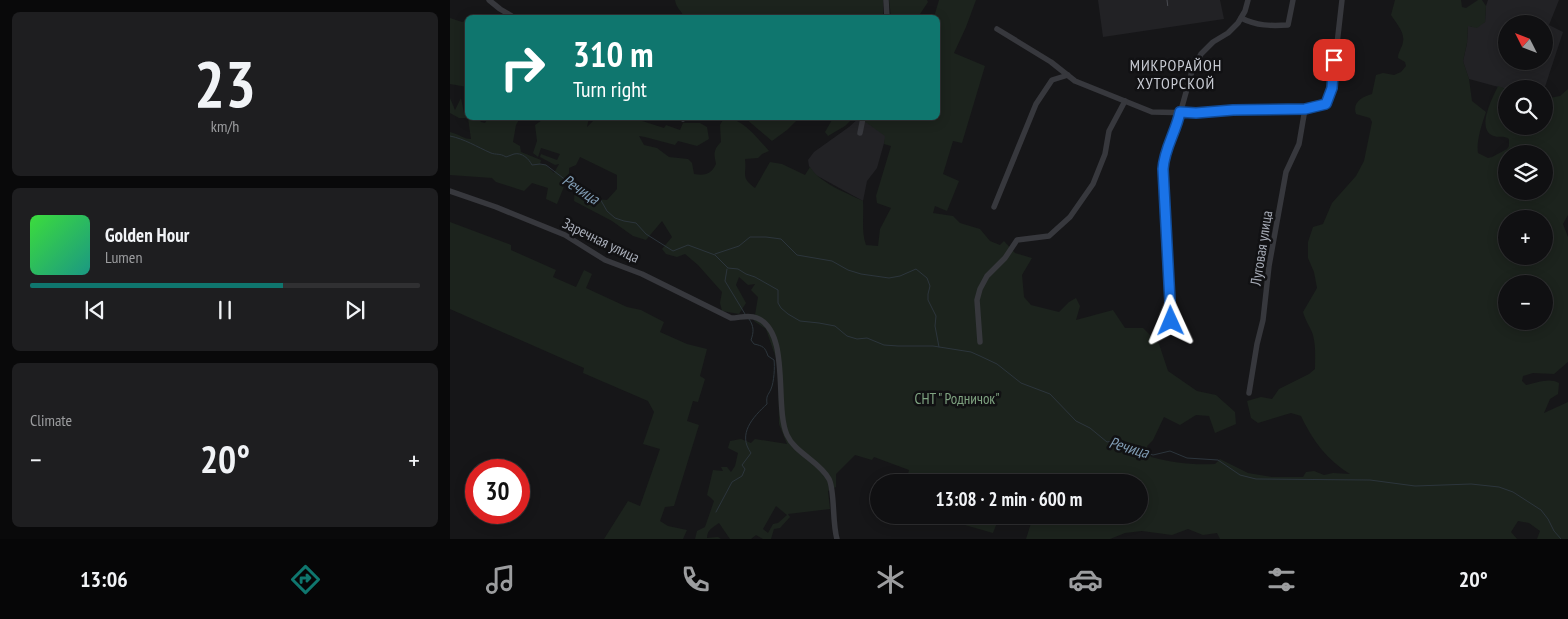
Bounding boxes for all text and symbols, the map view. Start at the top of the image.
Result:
north arrow [1498,15,1552,70]
map controls [1498,15,1553,330]
text: 310 m [573,31,654,77]
icon: right [490,35,555,100]
pin [1313,39,1355,81]
text: 23 [194,41,256,125]
icon: arrive [1320,46,1348,74]
district label: МИКРОРАЙОН ХУТОРСКОЙ [1130,55,1222,93]
text: Turn right [573,75,647,103]
button: search [1498,80,1553,135]
text: km/h [211,116,239,136]
button: layers [1498,145,1553,200]
water label: Речица [559,170,605,209]
street label: Луговая улица [1246,209,1276,288]
button: + [1498,210,1553,265]
street label: Заречная улица [559,213,643,267]
text: Golden Hour [105,223,189,247]
text: Lumen [105,247,142,267]
button: − [1498,275,1553,330]
position arrow [1144,294,1196,346]
icon: previous [81,296,109,324]
icon: pause [211,296,239,324]
icon: next [341,296,369,324]
park label: СНТ " Родничок" [915,389,999,408]
text: Climate [30,410,72,430]
water label: Речица [1107,432,1153,463]
text: 20° [200,434,250,483]
text: − [30,441,42,478]
text: + [408,441,420,478]
speed limit sign: 30 [465,459,530,524]
text: 13:08 · 2 min · 600 m [936,487,1082,511]
icon: directions [288,562,323,597]
icon: music [483,562,518,597]
icon: phone [678,562,713,597]
icon: climate [873,562,908,597]
icon: car [1068,562,1103,597]
icon: filters [1264,562,1299,597]
text: 13:06 [80,565,128,593]
text: 20° [1459,565,1488,593]

